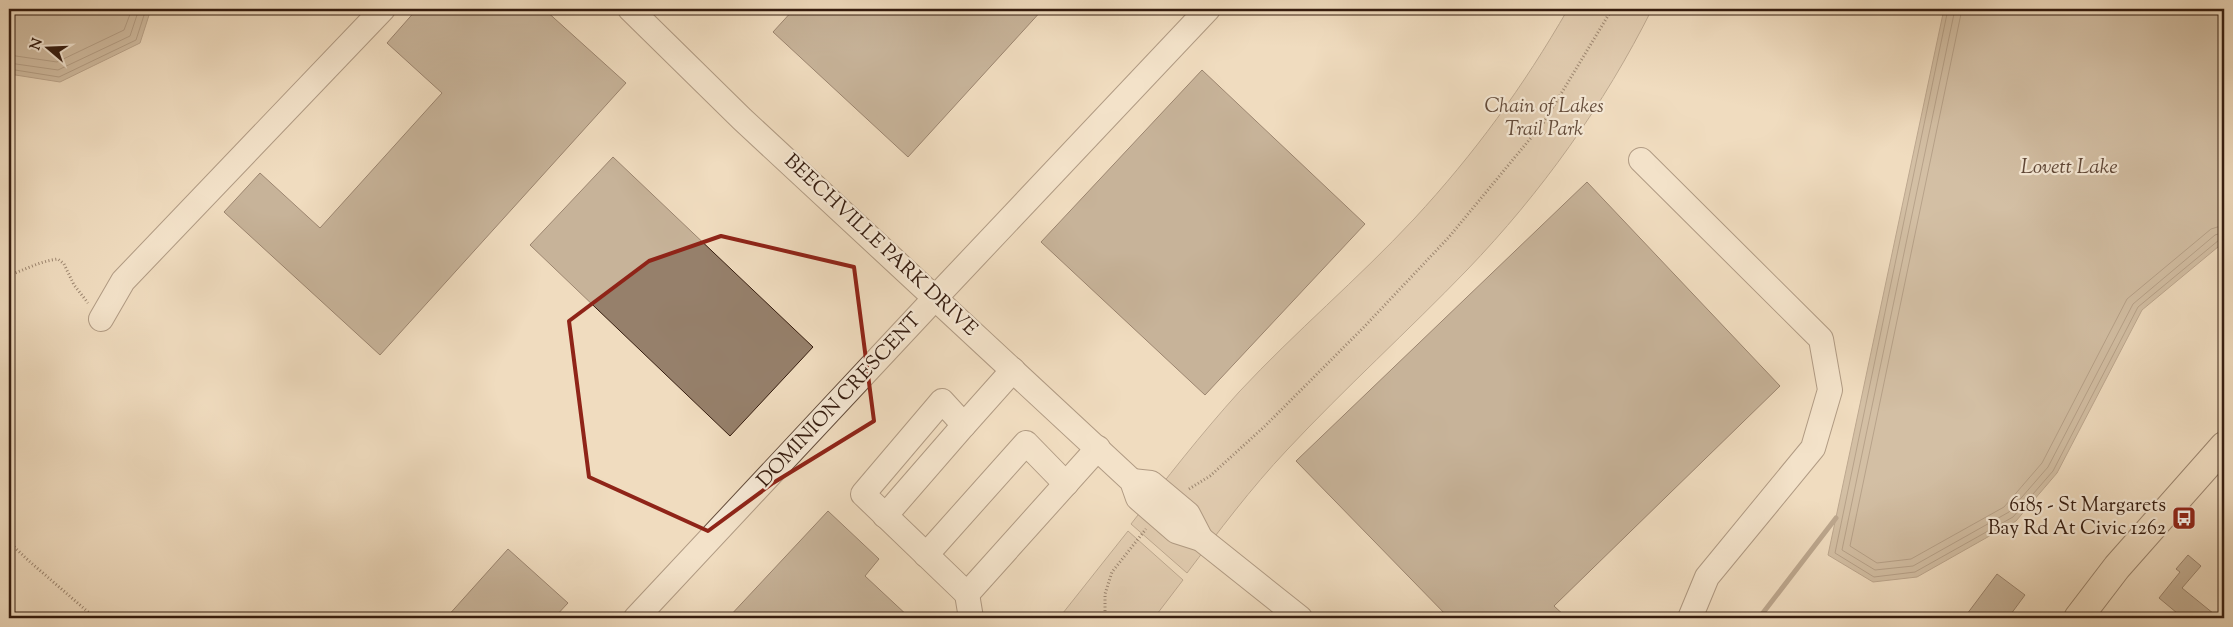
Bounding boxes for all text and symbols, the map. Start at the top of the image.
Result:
north arrow [22,22,72,72]
text: N [26,36,49,53]
park label: Chain of Lakes Trail Park [1484,93,1604,145]
street label: BEECHVILLE PARK DRIVE [777,148,983,344]
water label: Lovett Lake [2020,153,2118,183]
street label: DOMINION CRESCENT [751,307,929,495]
place label: 6185 - St Margarets Bay Rd At Civic 1262 [1988,492,2166,544]
bus stop icon: 6185 - St Margarets Bay Rd At Civic 1262 [2171,505,2197,531]

